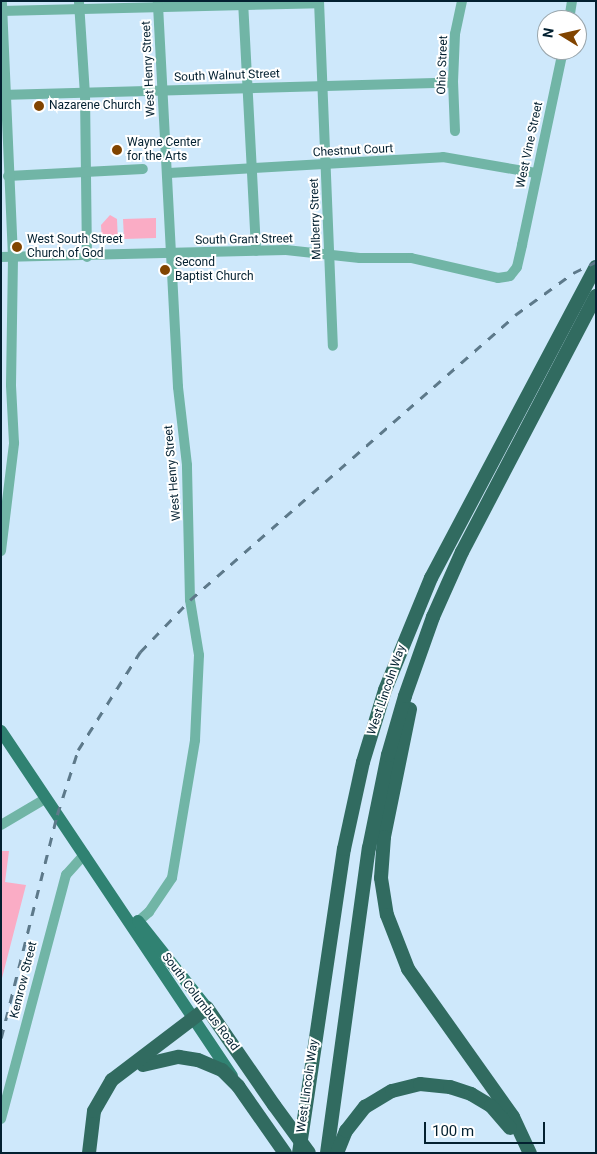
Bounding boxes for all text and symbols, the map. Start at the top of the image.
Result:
north arrow [537,10,587,60]
street label: West Henry Street [139,21,159,117]
text: N [539,27,557,39]
street label: Ohio Street [435,35,451,95]
street label: South Walnut Street [174,67,280,85]
place label: Nazarene Church [49,99,141,113]
marker: Nazarene Church [33,100,45,112]
street label: West Vine Street [514,100,546,190]
place label: Wayne Center for the Arts [127,136,201,164]
street label: Chestnut Court [312,142,394,160]
marker: Wayne Center for the Arts [111,144,123,156]
street label: Mulberry Street [307,178,325,260]
street label: South Grant Street [195,232,293,248]
place label: West South Street Church of God [27,233,123,261]
marker: West South Street Church of God [11,241,23,253]
place label: Second Baptist Church [175,256,254,284]
marker: Second Baptist Church [159,264,171,276]
street label: West Henry Street [162,425,184,521]
street label: West Lincoln Way [365,643,409,737]
street label: Kemrow Street [7,940,41,1020]
street label: South Columbus Road [158,950,242,1054]
street label: West Lincoln Way [294,1038,322,1134]
scale bar [427,1112,548,1144]
text: 100 m [432,1122,474,1140]

